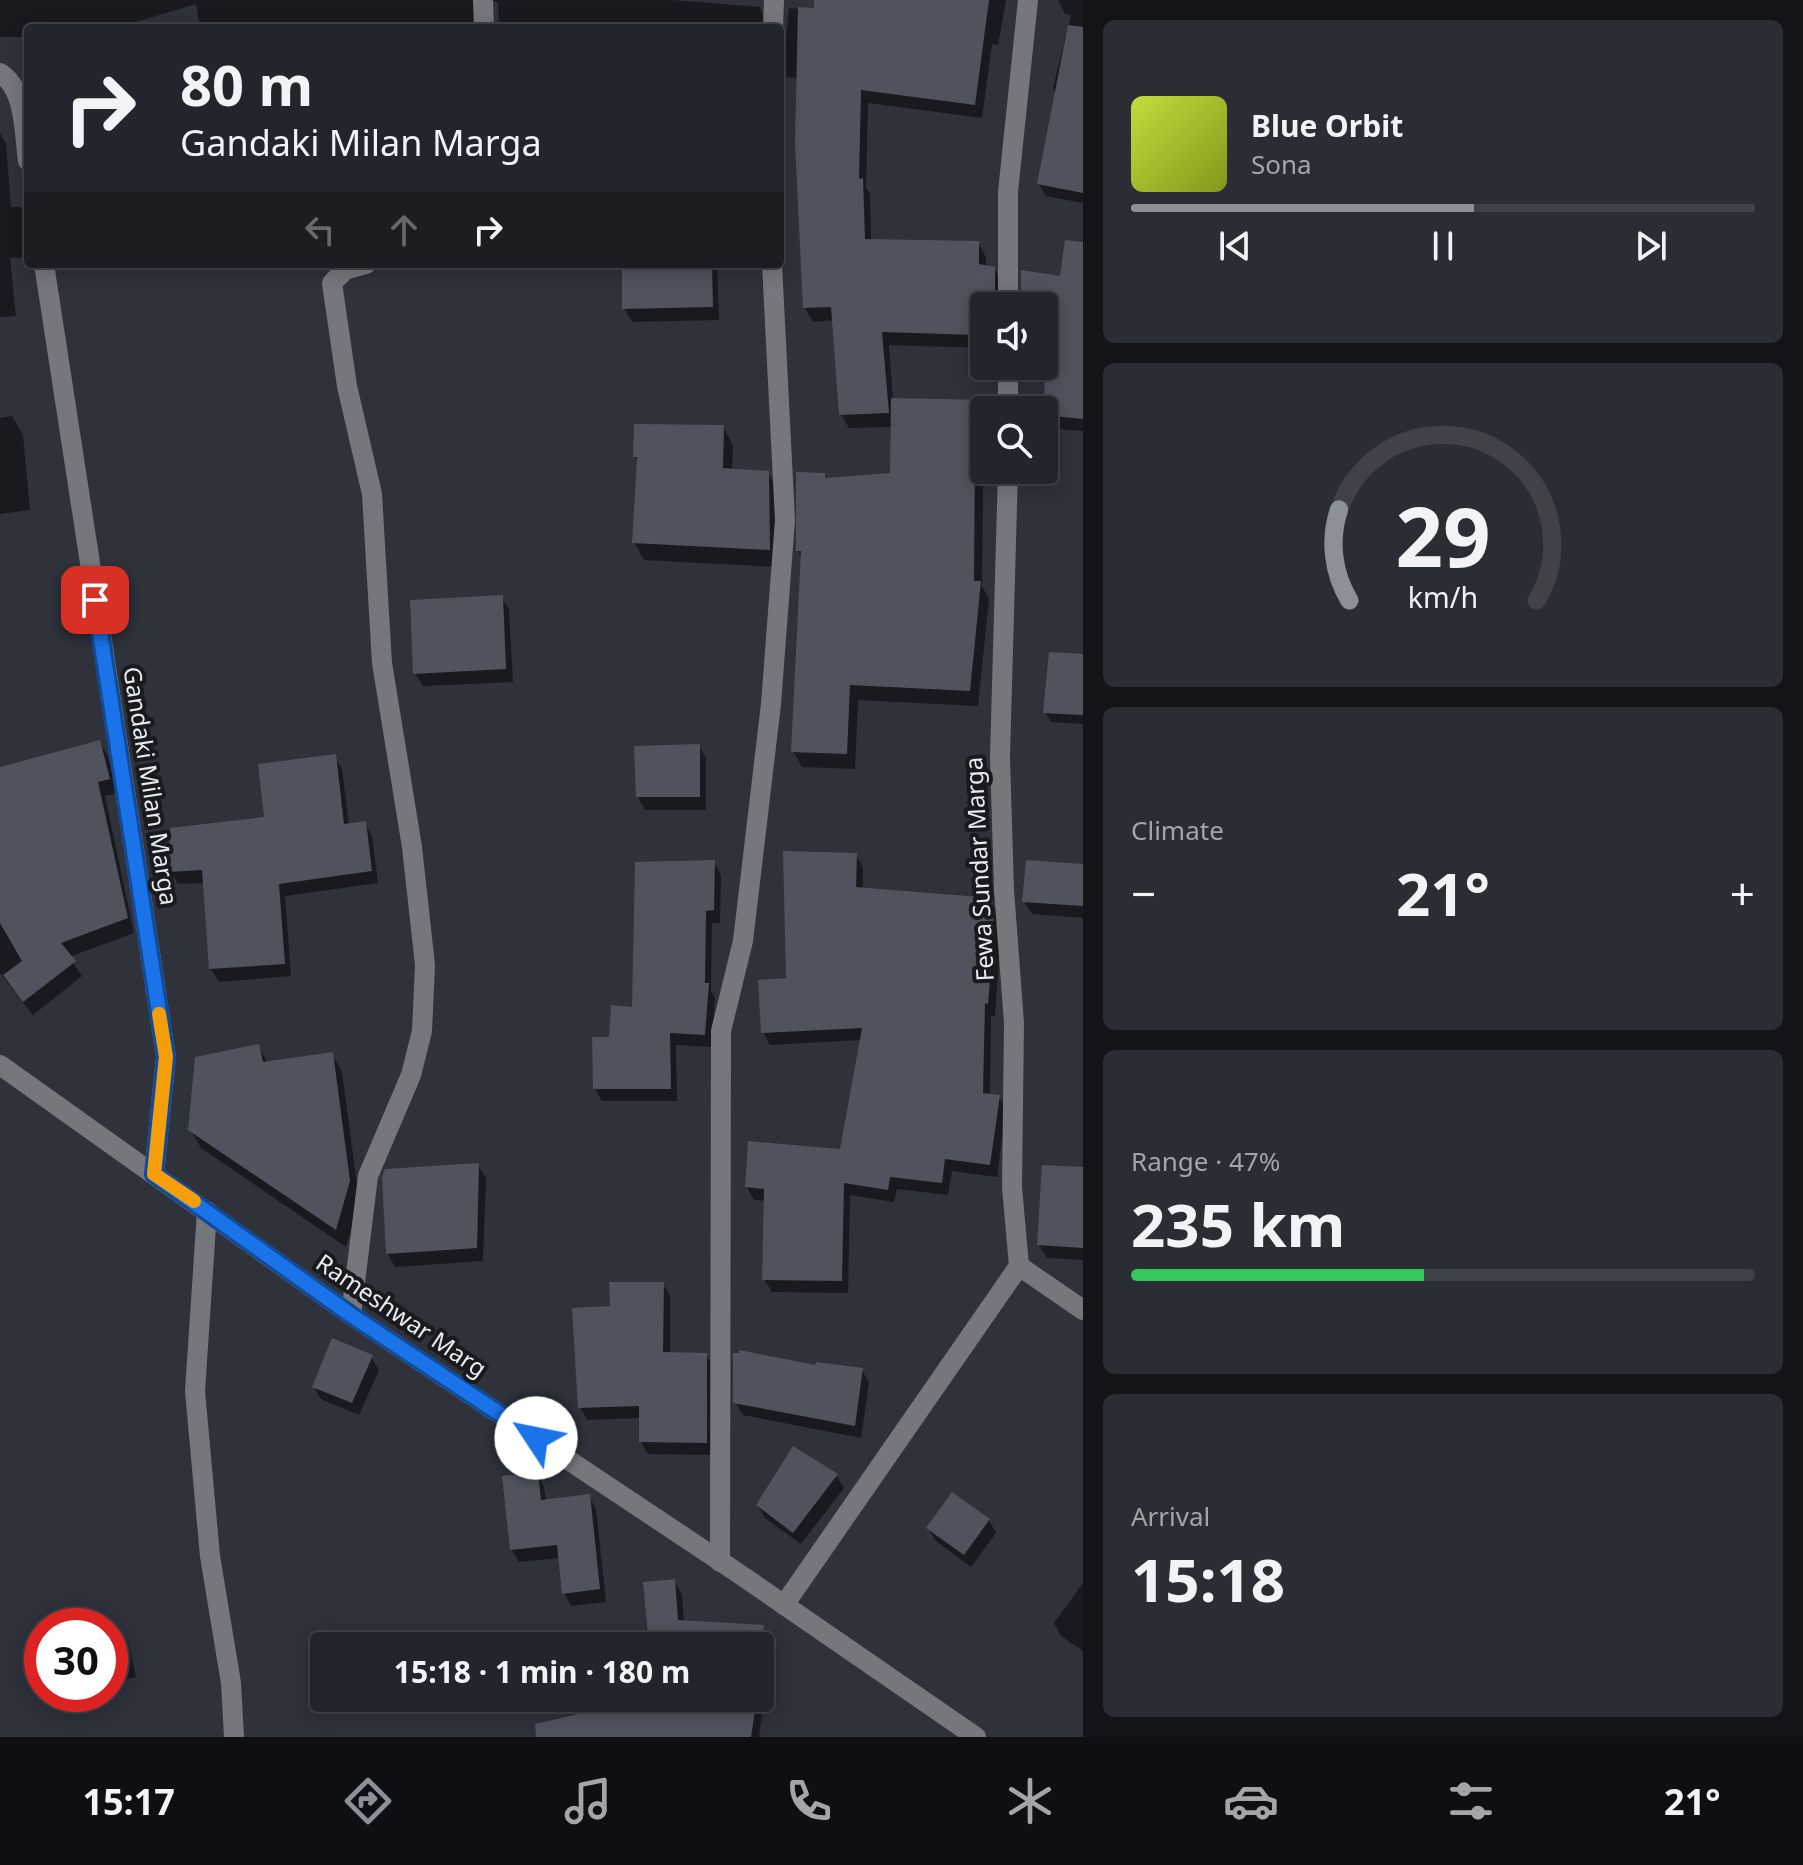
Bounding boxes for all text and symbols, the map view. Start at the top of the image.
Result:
text: 80 m [180,46,313,122]
icon: right [48,56,152,160]
text: Blue Orbit [1251,105,1403,146]
text: Gandaki Milan Marga [180,118,542,167]
text: Sona [1251,146,1312,182]
icon: left [298,208,342,252]
icon: ahead [382,208,426,252]
icon: right [466,208,510,252]
icon: previous [1213,224,1257,268]
icon: pause [1421,224,1465,268]
icon: next [1629,224,1673,268]
map controls [970,292,1058,484]
button: sound [970,292,1058,380]
button: search [970,396,1058,484]
text: 29 [1395,478,1491,591]
pin [61,566,129,634]
text: km/h [1408,577,1478,616]
icon: arrive [73,578,117,622]
street label: Gandaki Milan Marga [116,664,187,907]
street label: Fewa Sundar Marga [956,756,1001,982]
text: Climate [1131,812,1224,848]
text: 21° [1396,852,1490,934]
text: − [1131,863,1156,923]
text: + [1730,863,1755,923]
text: Range · 47% [1131,1143,1280,1179]
text: 235 km [1131,1183,1345,1265]
street label: Rameshwar Marg [310,1245,493,1384]
position arrow [494,1396,578,1480]
text: Arrival [1131,1498,1210,1534]
text: 15:18 [1131,1538,1285,1620]
speed limit sign: 30 [24,1608,128,1712]
text: 15:18 · 1 min · 180 m [394,1651,690,1692]
icon: directions [340,1773,396,1829]
icon: music [560,1773,616,1829]
icon: phone [781,1773,837,1829]
icon: climate [1002,1773,1058,1829]
icon: car [1223,1773,1279,1829]
icon: filters [1443,1773,1499,1829]
text: 15:17 [82,1777,175,1826]
text: 21° [1664,1777,1721,1826]

